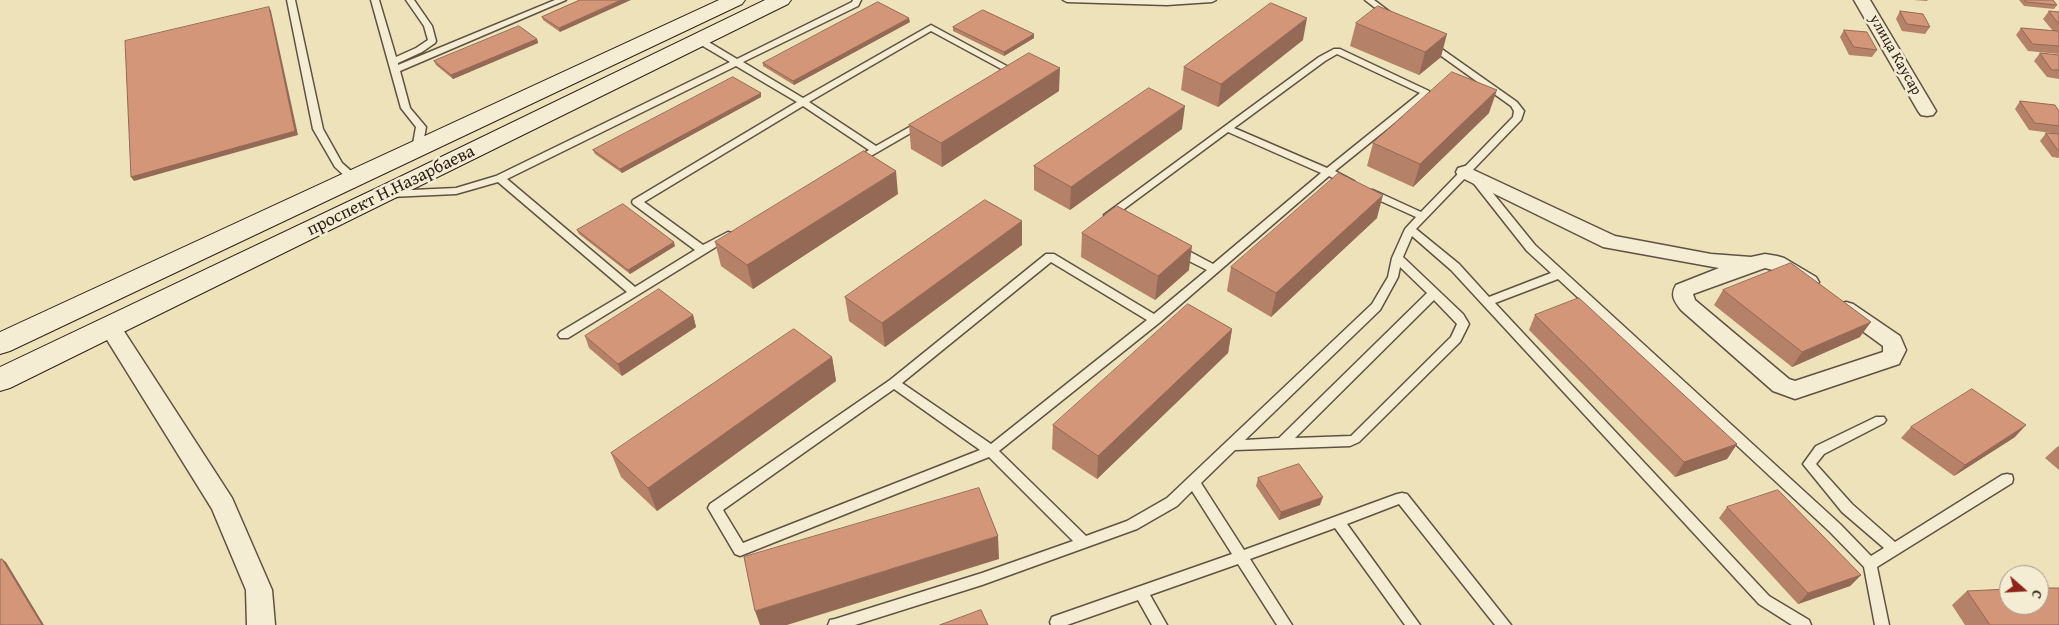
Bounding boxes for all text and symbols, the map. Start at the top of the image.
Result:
street label: улица Каусар [1865,12,1925,98]
street label: проспект Н.Назарбаева [303,141,479,241]
north arrow [1999,565,2049,615]
text: С [2026,588,2048,602]

